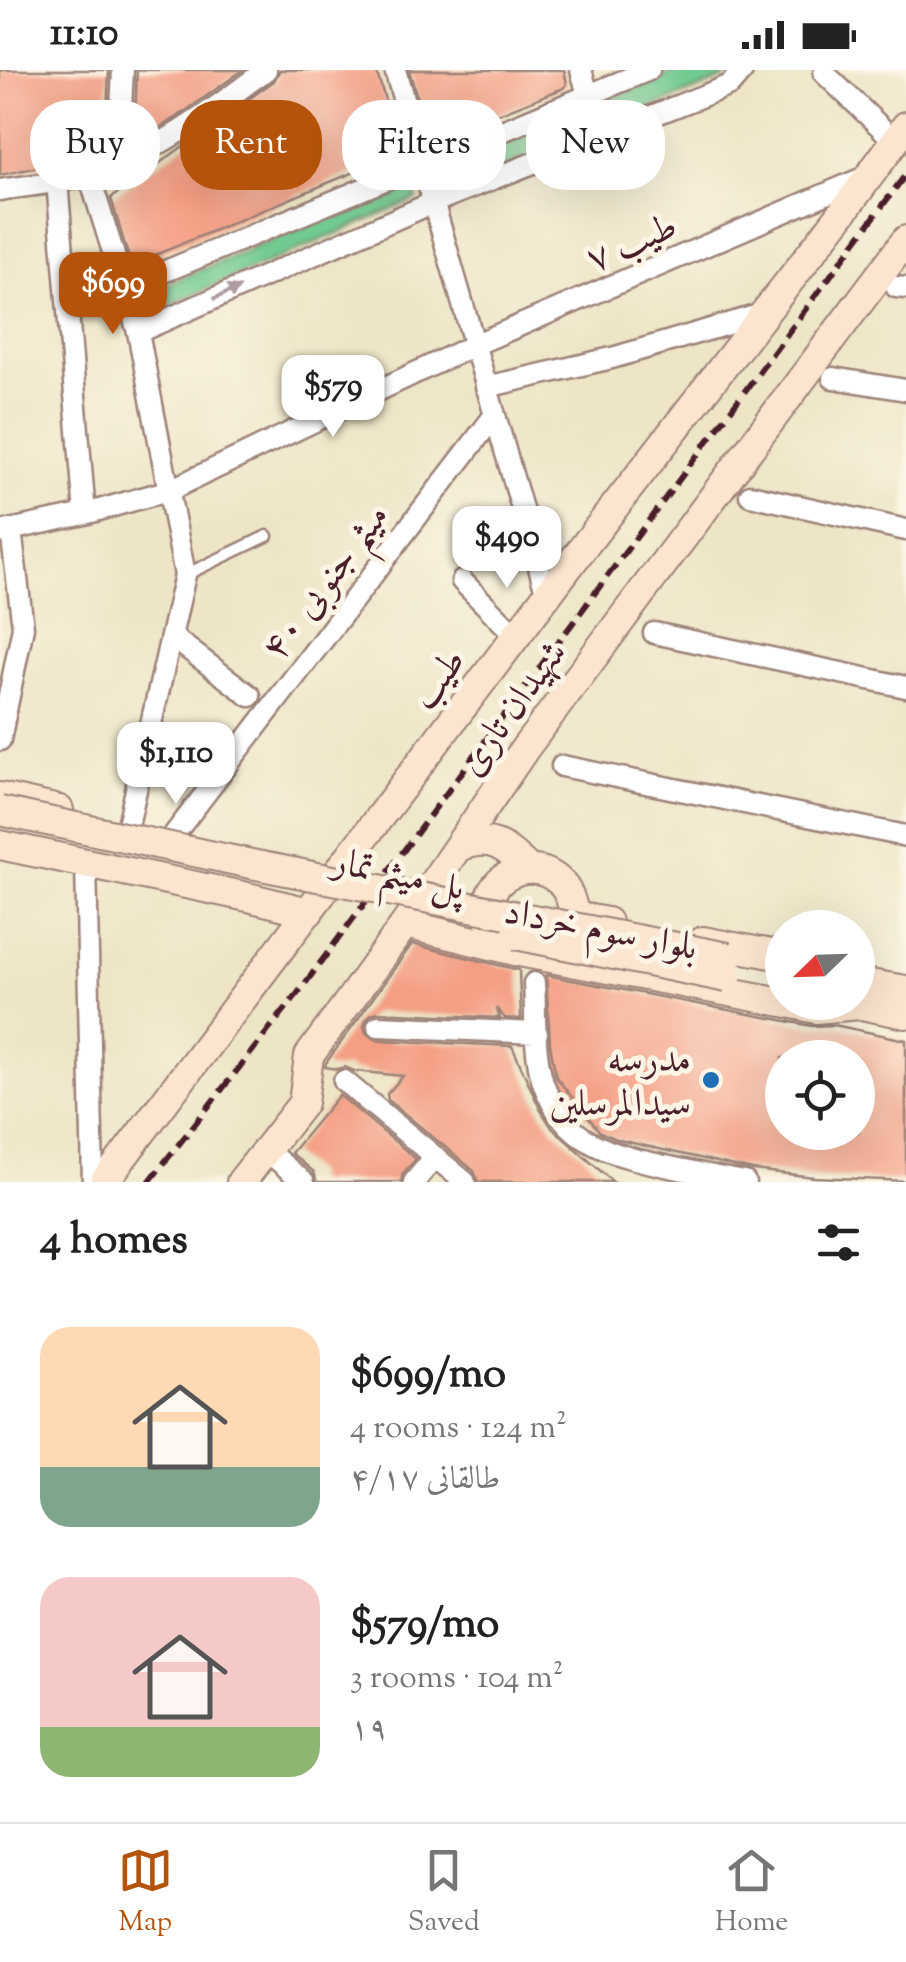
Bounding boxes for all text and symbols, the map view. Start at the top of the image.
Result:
text: 11:10 [50,8,118,62]
chip: Buy [30,100,160,190]
chip: Rent [180,100,322,190]
chip: Filters [342,100,506,190]
chip: New [526,100,665,190]
street label: طیب ۷ [578,201,687,288]
pin: $699 [54,252,172,337]
text: $699 [81,261,145,307]
one-way arrow [212,285,242,301]
pin: $579 [274,355,392,440]
text: $579 [304,364,362,410]
street label: میثم جنوبی ۴۰ [250,494,410,677]
pin: $490 [448,506,566,591]
text: $490 [474,515,540,561]
street label: شهیدان تاری [447,630,582,788]
street label: طیب [399,638,481,722]
pin: $1,110 [95,722,257,807]
text: $1,110 [139,731,213,777]
street label: پل میثم تمار [322,836,471,924]
street label: بلوار سوم خرداد [498,887,702,979]
north arrow [765,910,875,1020]
map controls [765,910,875,1150]
place label: مدرسه سیدالمرسلین [550,1035,691,1133]
button: locate [765,1040,875,1150]
marker: مدرسه سیدالمرسلین [700,1069,722,1091]
text: 4 homes [40,1212,188,1272]
icon: filters [811,1215,866,1270]
text: $699/mo [350,1346,506,1406]
icon: home [120,1367,240,1487]
text: 4 rooms · 124 m² [350,1406,567,1452]
text: طالقانی ۴/۱۷ [350,1457,500,1503]
text: $579/mo [350,1596,499,1656]
icon: home [120,1617,240,1737]
text: 3 rooms · 104 m² [350,1656,564,1702]
text: ۱۹ [350,1707,387,1753]
tab: Map [118,1843,173,1943]
tab: Saved [408,1843,480,1943]
tab: Home [715,1843,788,1943]

